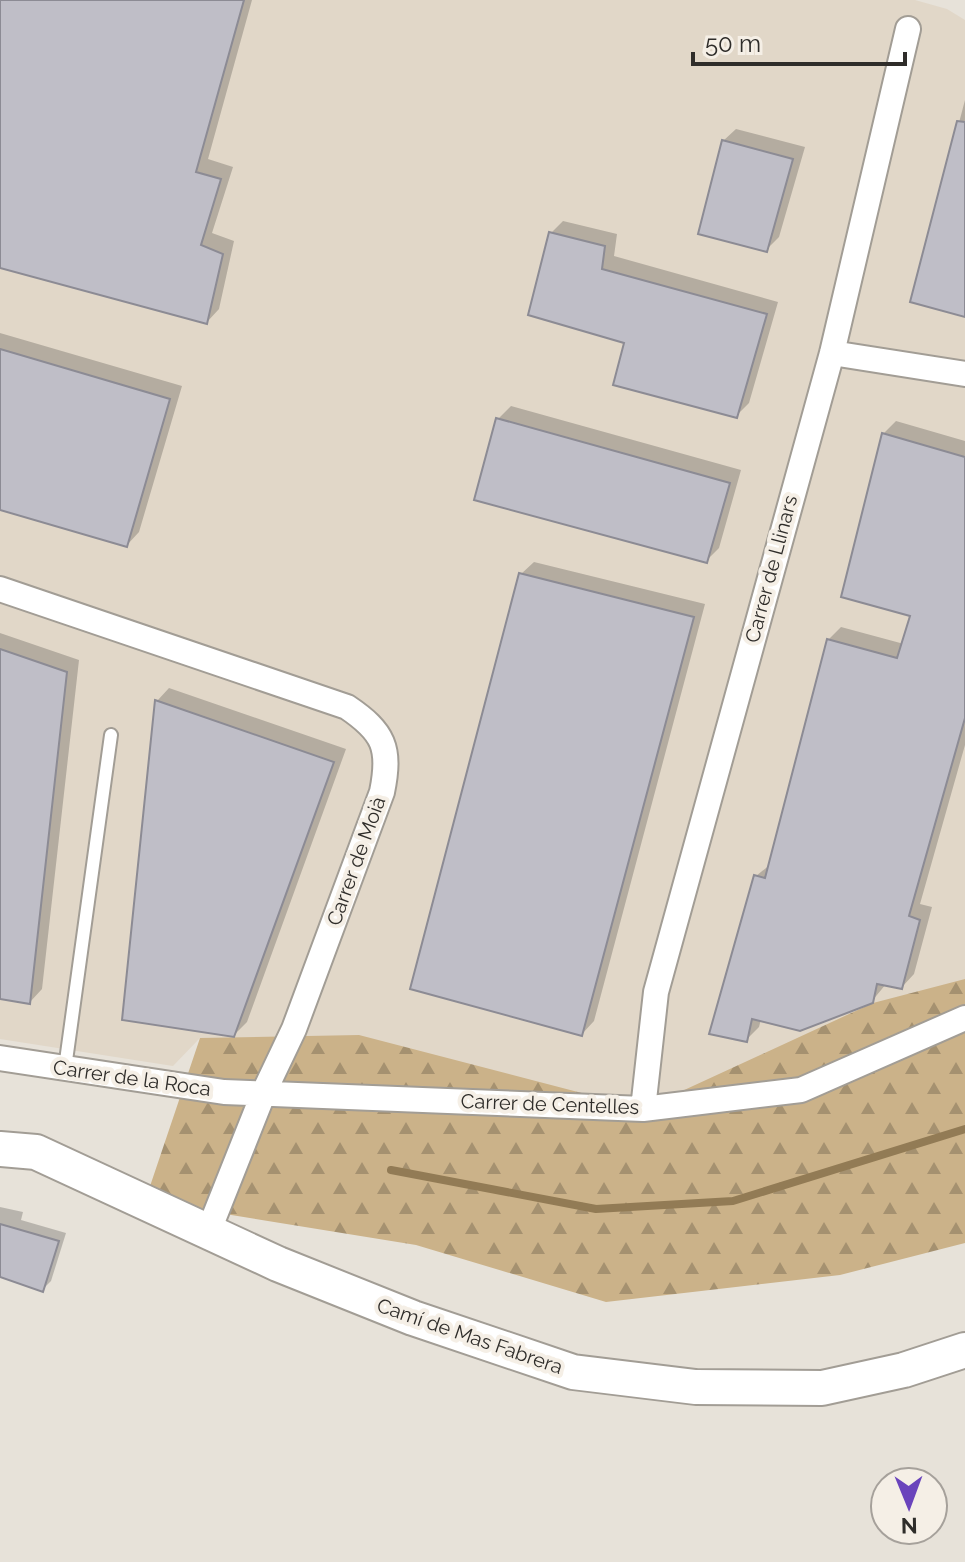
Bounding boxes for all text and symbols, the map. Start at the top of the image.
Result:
scale bar [693,16,905,66]
text: 50 m [705,29,761,58]
street label: Carrer de Llinars [740,493,802,645]
street label: Carrer de Moià [322,793,390,929]
street label: Carrer de la Roca [52,1055,212,1101]
street label: Carrer de Centelles [460,1089,640,1119]
street label: Camí de Mas Fabrera [374,1293,566,1379]
north arrow [869,1466,949,1546]
text: N [901,1513,918,1539]

